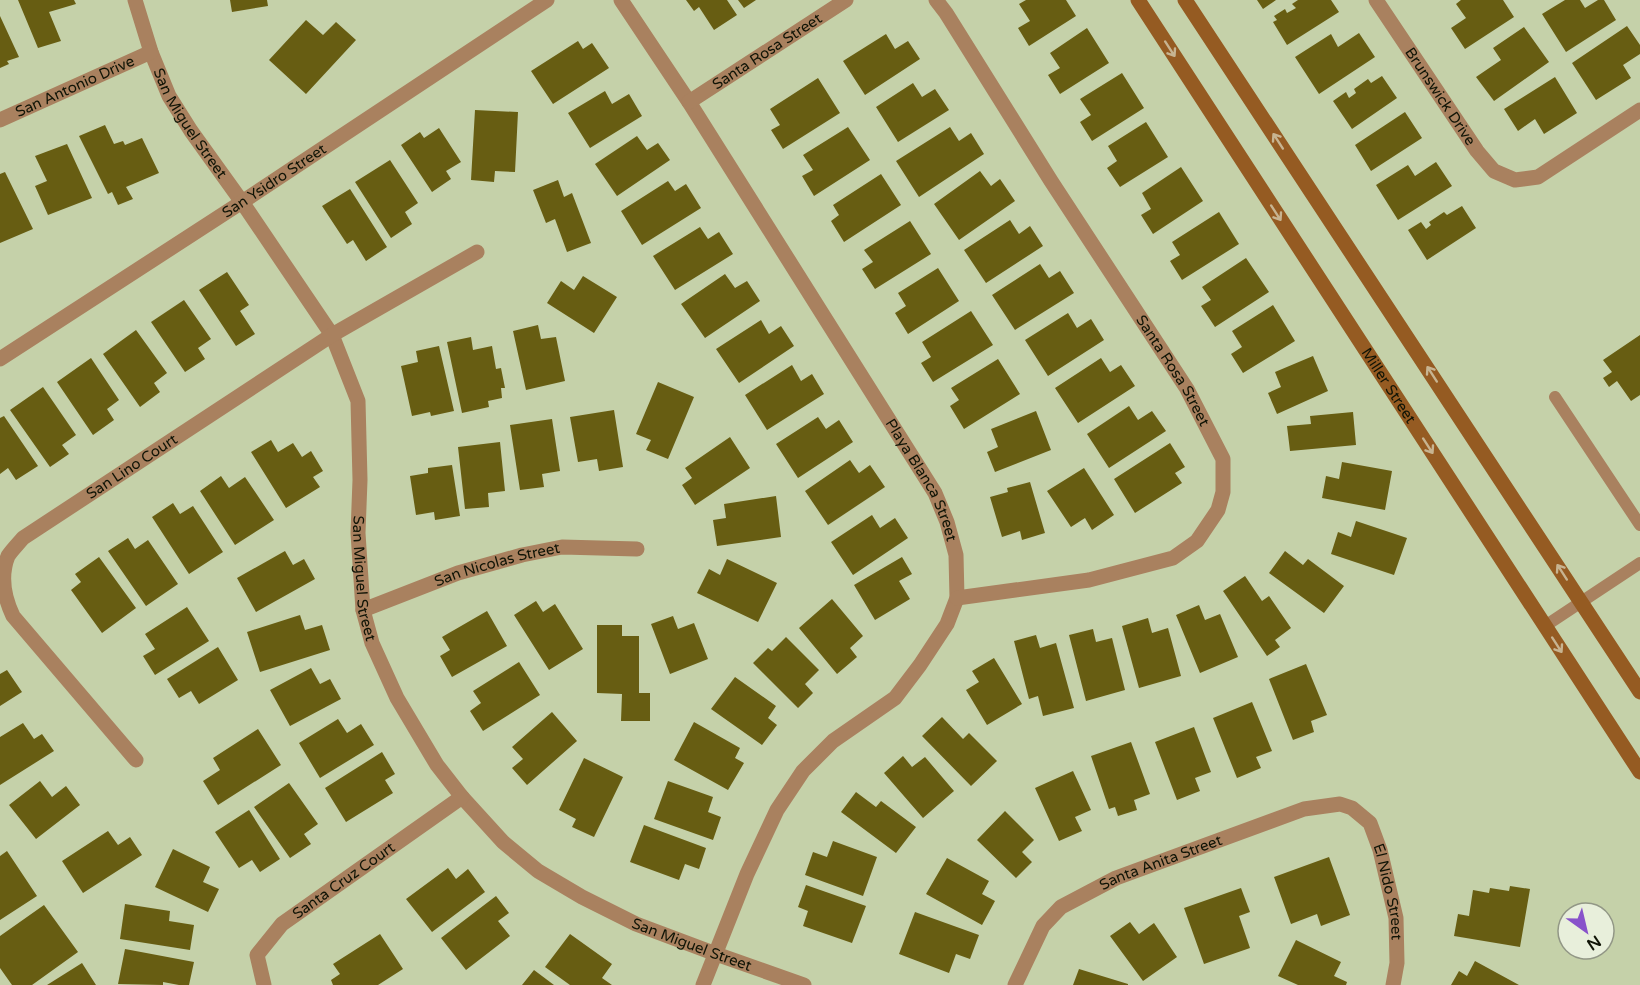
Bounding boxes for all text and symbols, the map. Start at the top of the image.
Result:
street label: Santa Rosa Street [709,9,825,93]
one-way arrow [1164,40,1176,57]
street label: Brunswick Drive [1401,44,1480,149]
street label: San Antonio Drive [12,52,137,121]
street label: San Miguel Street [150,66,231,182]
one-way arrow [1272,134,1284,150]
street label: San Ysidro Street [219,140,330,221]
one-way arrow [1270,204,1282,220]
street label: Santa Rosa Street [1132,312,1214,429]
street label: Miller Street [1358,344,1420,427]
one-way arrow [1425,366,1438,383]
street label: Playa Blanca Street [881,415,961,544]
street label: San Lino Court [83,430,181,503]
one-way arrow [1422,438,1434,454]
street label: San Miguel Street [349,515,380,643]
street label: San Nicolas Street [432,539,562,590]
one-way arrow [1556,565,1568,581]
one-way arrow [1552,636,1564,653]
street label: Santa Anita Street [1096,831,1225,894]
street label: Santa Cruz Court [289,838,399,923]
street label: El Nido Street [1369,841,1405,941]
north arrow [1556,901,1616,961]
street label: San Miguel Street [629,914,754,975]
text: N [1583,931,1605,954]

